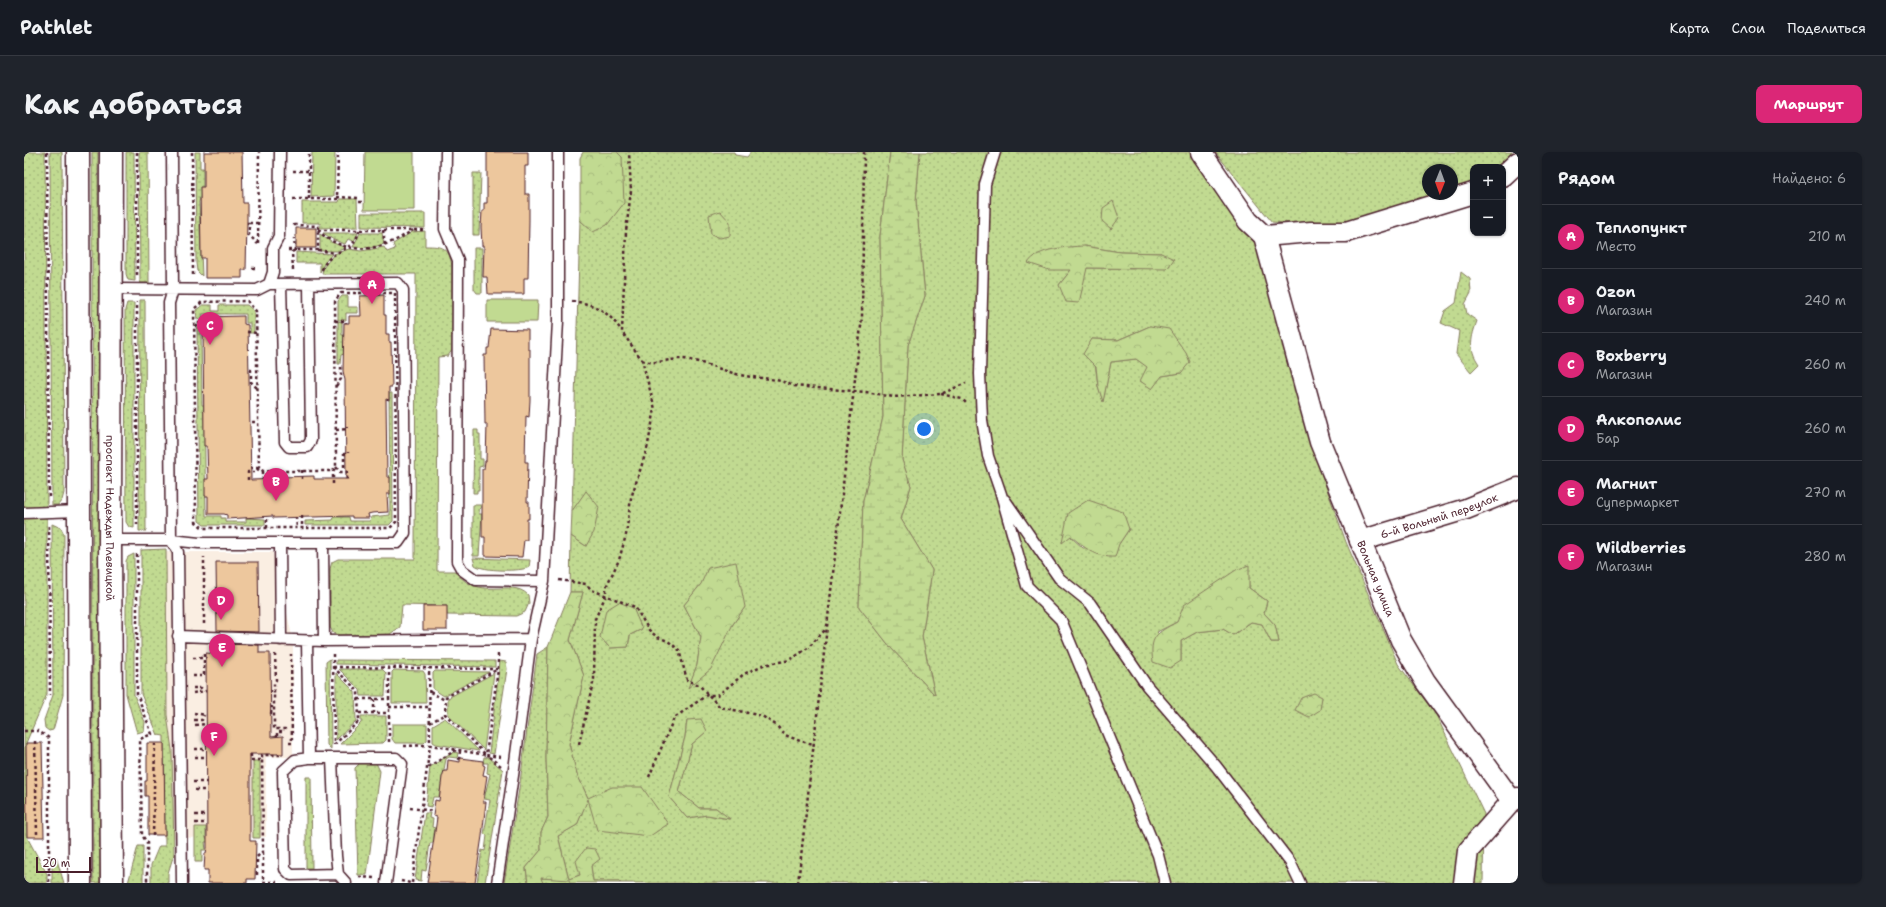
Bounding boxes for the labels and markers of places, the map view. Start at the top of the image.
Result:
pin: A [359,271,385,304]
pin: C [197,312,223,345]
pin: B [263,468,289,501]
pin: D [208,587,234,620]
pin: E [209,634,235,667]
pin: F [201,723,227,756]

